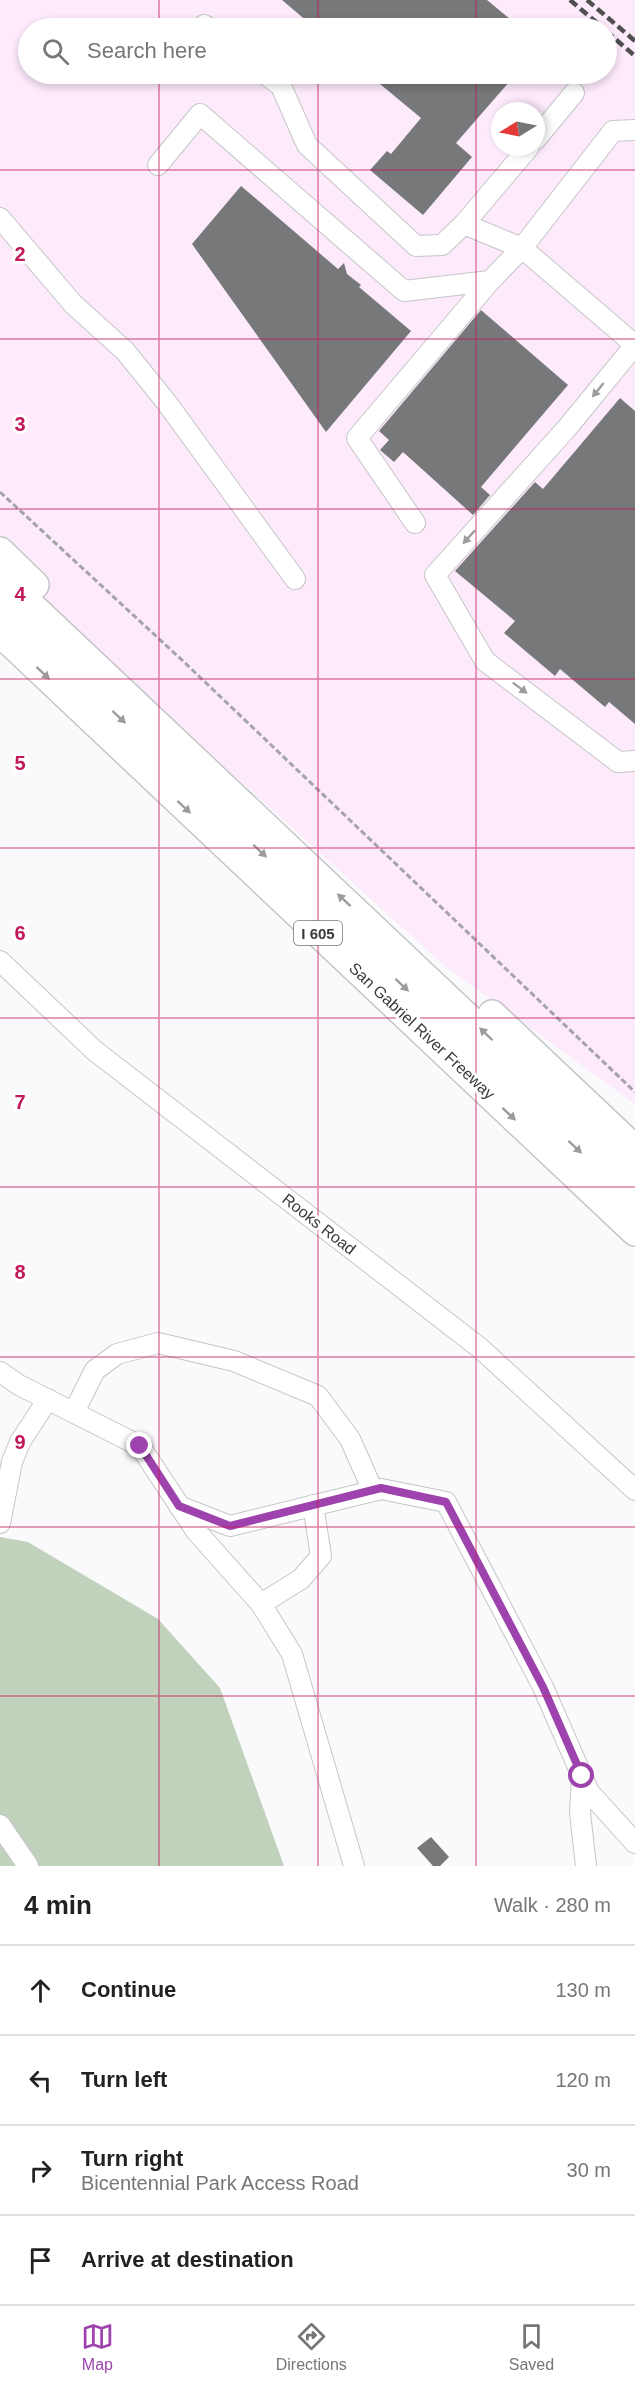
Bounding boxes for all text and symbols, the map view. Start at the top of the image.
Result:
search box [18,18,617,84]
icon: search [39,35,72,68]
text: Search here [87,38,207,63]
north arrow [491,102,545,156]
text: 2 [14,243,26,265]
one-way arrow [591,382,604,398]
text: 3 [14,413,26,435]
one-way arrow [462,529,476,544]
text: 4 [14,583,26,605]
one-way arrow [35,666,50,680]
one-way arrow [512,681,527,693]
one-way arrow [111,710,126,724]
text: 5 [14,752,26,774]
one-way arrow [177,800,192,814]
one-way arrow [253,844,268,858]
one-way arrow [337,894,352,907]
road number: I 605 [294,921,342,945]
text: 6 [14,922,26,944]
street label: San Gabriel River Freeway [346,959,498,1103]
one-way arrow [395,977,409,991]
one-way arrow [478,1027,493,1041]
text: 7 [14,1091,26,1113]
one-way arrow [502,1107,517,1121]
one-way arrow [567,1140,582,1153]
street label: Rooks Road [279,1190,359,1258]
text: 8 [14,1261,26,1283]
text: 9 [14,1431,26,1453]
route end [126,1432,152,1458]
route start [568,1762,594,1788]
text: 4 min [24,1890,92,1920]
text: Walk · 280 m [494,1894,611,1916]
icon: ahead [24,1974,57,2007]
text: Continue [81,1977,176,2002]
text: 130 m [555,1979,611,2001]
icon: left [24,2064,57,2097]
text: Turn left [81,2067,167,2092]
text: 120 m [555,2069,611,2091]
text: Turn right [81,2146,183,2171]
icon: right [24,2154,57,2187]
text: 30 m [567,2159,611,2181]
text: Bicentennial Park Access Road [81,2172,359,2194]
icon: arrive [24,2244,57,2277]
text: Arrive at destination [81,2247,294,2272]
tab: Map [81,2320,114,2374]
tab: Directions [276,2320,347,2374]
tab: Saved [509,2320,554,2374]

